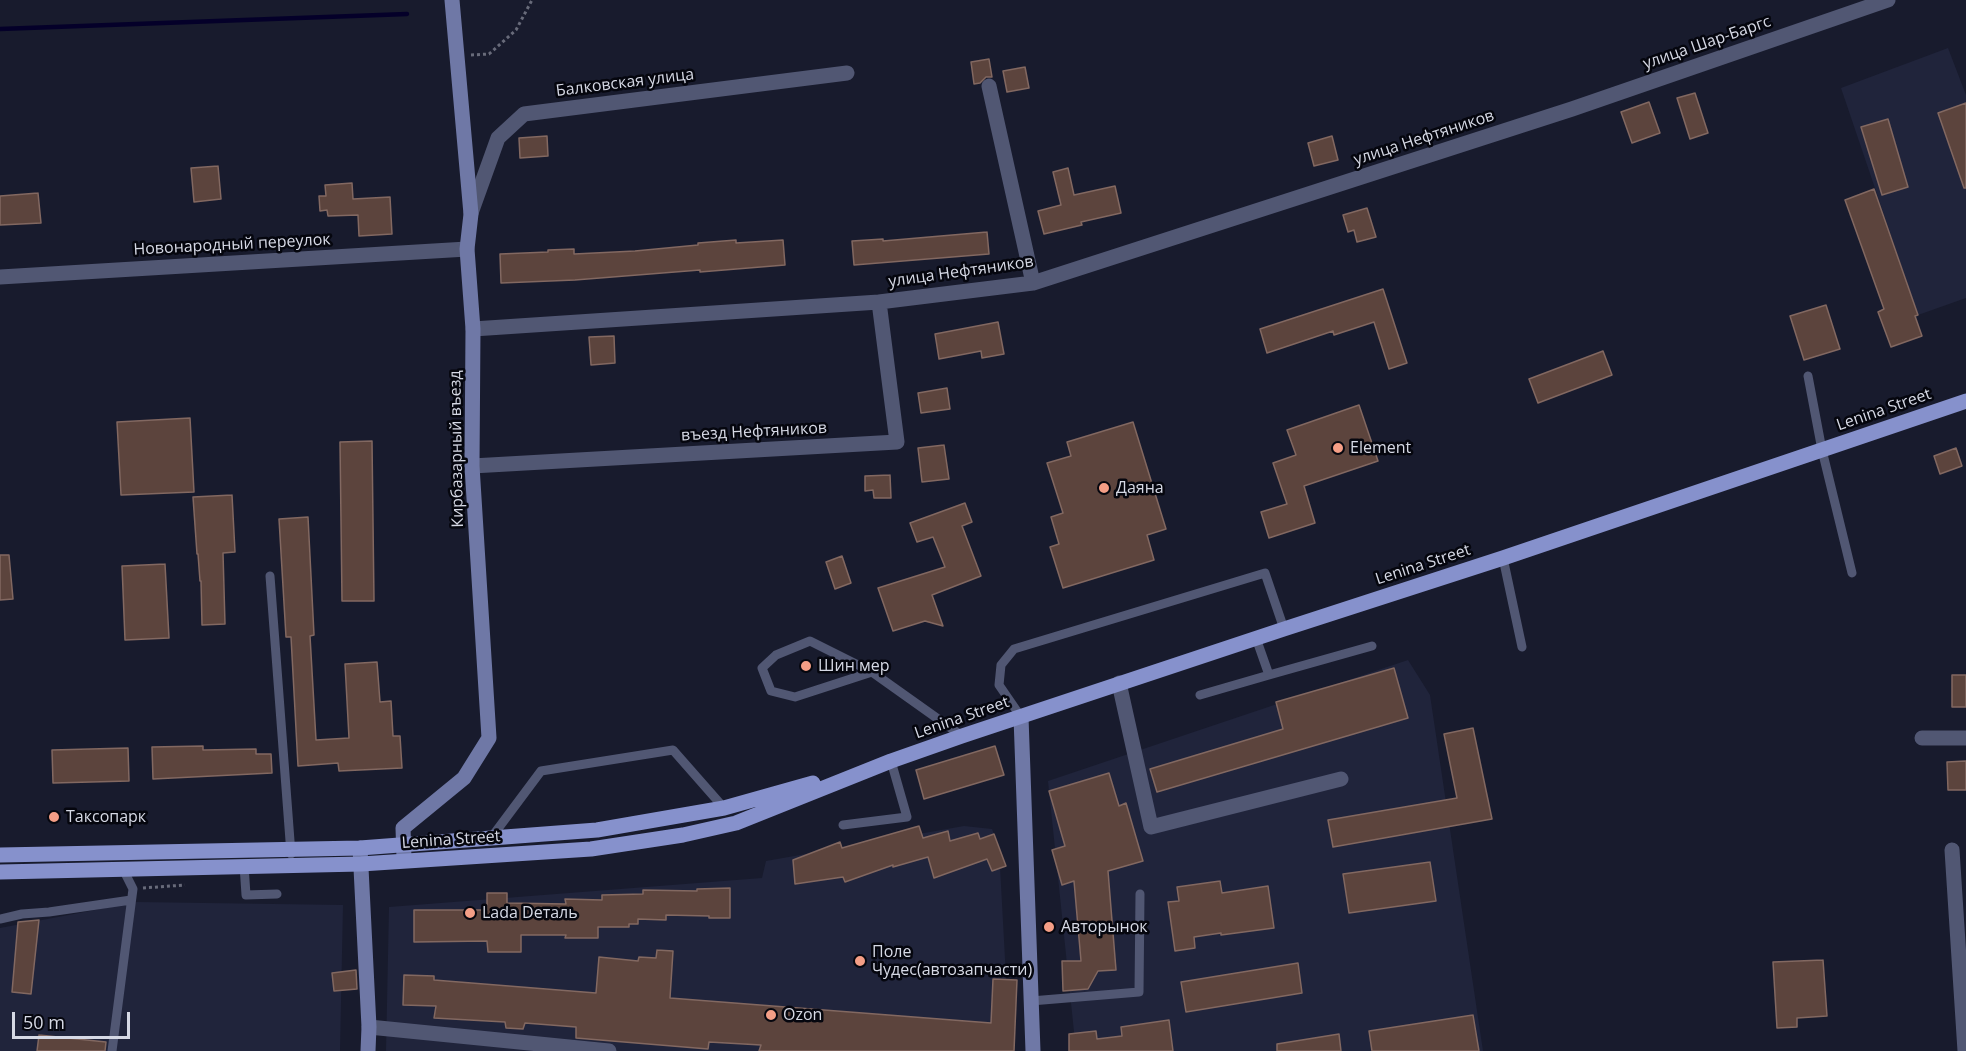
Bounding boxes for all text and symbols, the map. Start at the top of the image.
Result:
street label: улица Шар-Баргс [1641,12,1773,74]
street label: Балковская улица [555,65,695,101]
street label: улица Нефтяников [1351,106,1497,170]
street label: Новонародный переулок [133,230,331,260]
street label: улица Нефтяников [887,252,1035,292]
street label: Кирбазарный въезд [446,370,468,528]
street label: Lenina Street [1834,385,1934,435]
street label: въезд Нефтяников [680,419,828,445]
place label: Element [1350,438,1411,458]
marker: Element [1331,441,1345,455]
place label: Даяна [1116,478,1164,498]
marker: Даяна [1097,481,1111,495]
street label: Lenina Street [1373,541,1473,589]
place label: Шин мер [818,656,889,676]
marker: Шин мер [799,659,813,673]
street label: Lenina Street [912,693,1012,743]
place label: Таксопарк [66,807,146,827]
marker: Таксопарк [47,810,61,824]
street label: Lenina Street [401,827,501,853]
place label: Lada Dеталь [482,903,578,923]
marker: Lada Dеталь [463,906,477,920]
place label: Авторынок [1061,917,1148,937]
marker: Авторынок [1042,920,1056,934]
place label: Поле Чудес(автозапчасти) [872,942,1032,980]
marker: Поле Чудес(автозапчасти) [853,954,867,968]
scale bar [15,1000,134,1038]
place label: Ozon [783,1005,822,1025]
marker: Ozon [764,1008,778,1022]
text: 50 m [23,1010,65,1034]

